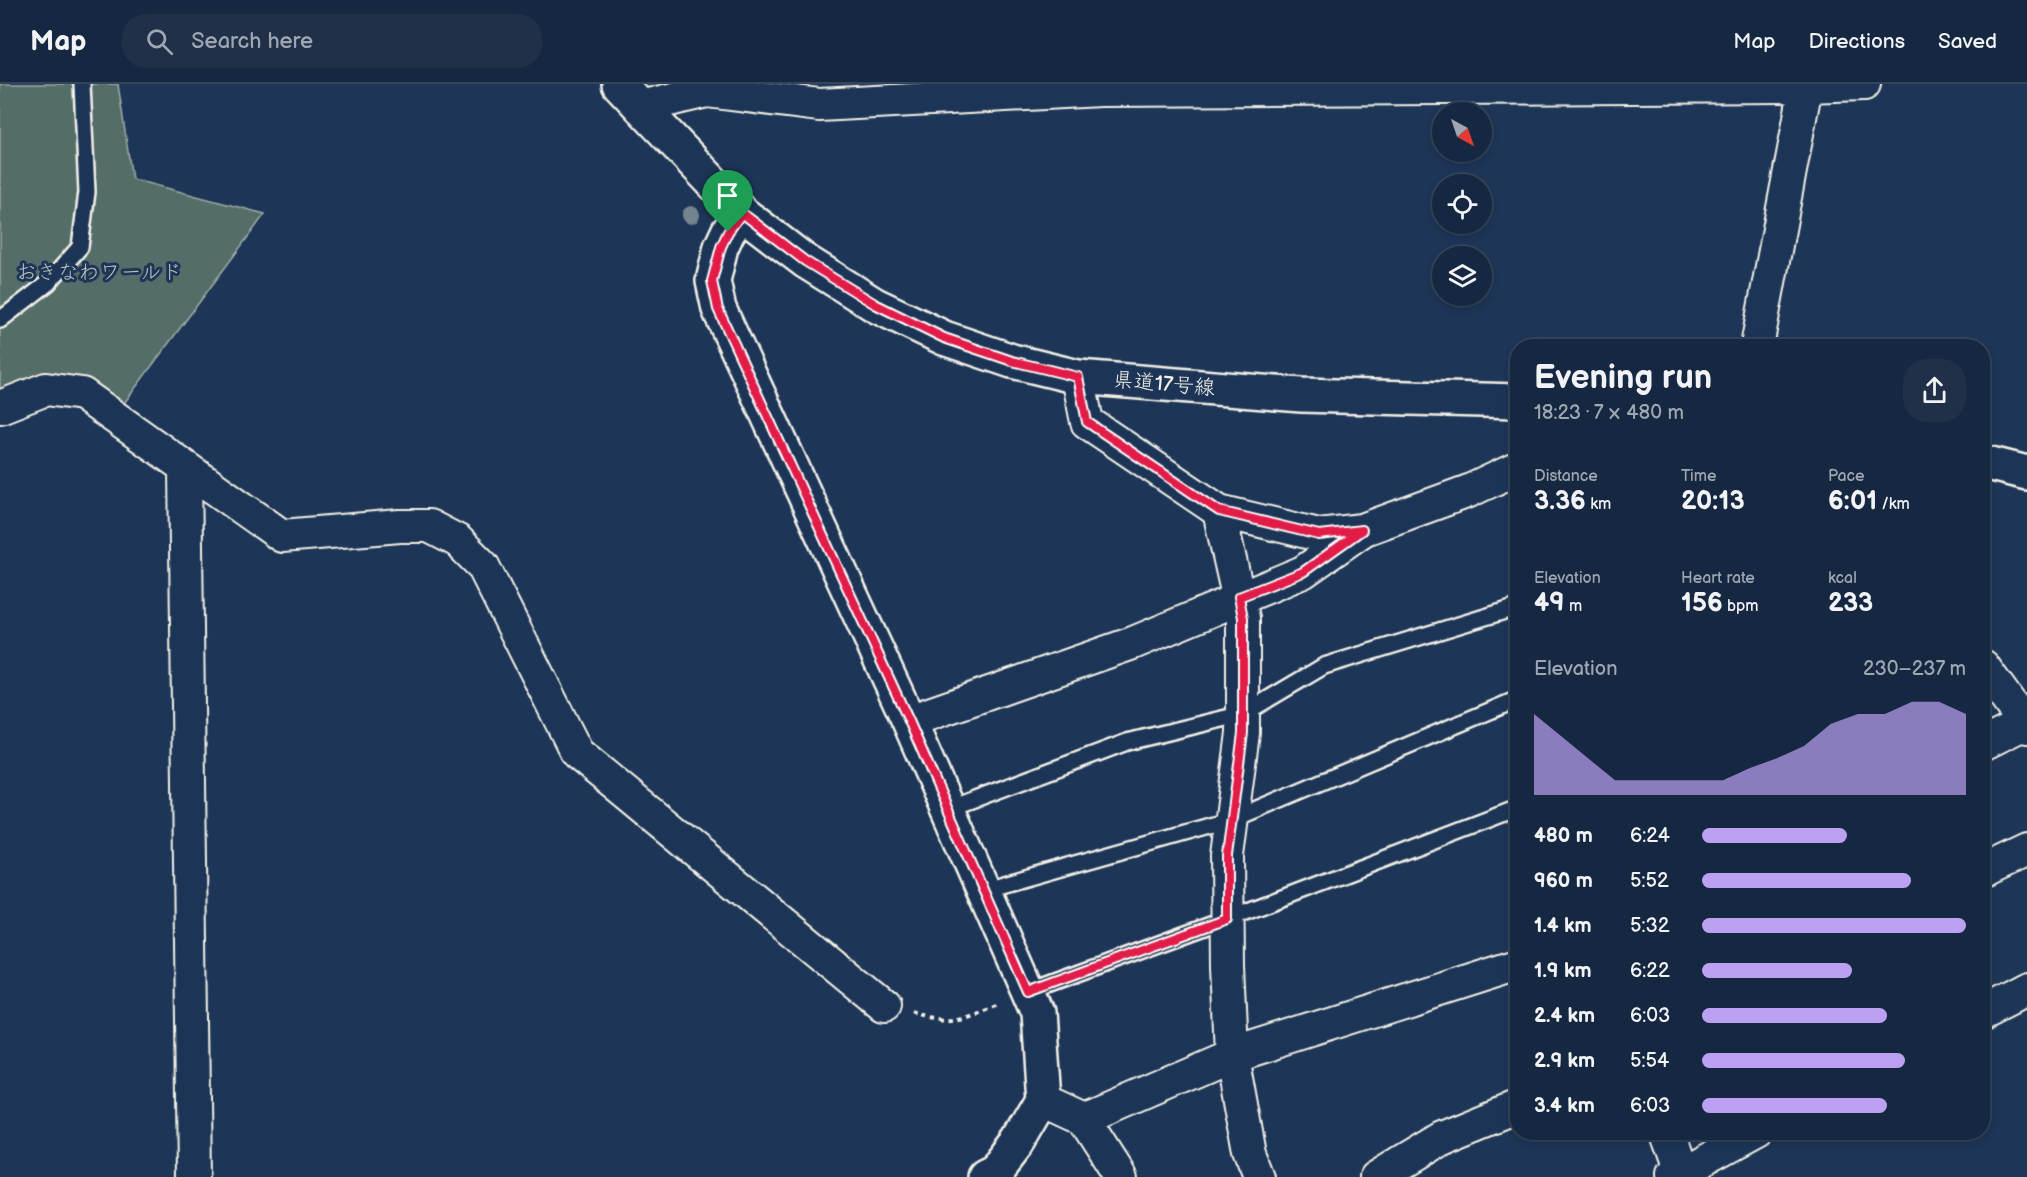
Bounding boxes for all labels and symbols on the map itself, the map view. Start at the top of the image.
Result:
north arrow [1432,102,1492,162]
pin [702,170,753,232]
park label: おきなわワールド [16,260,182,285]
street label: 県道17号線 [1112,367,1216,401]

